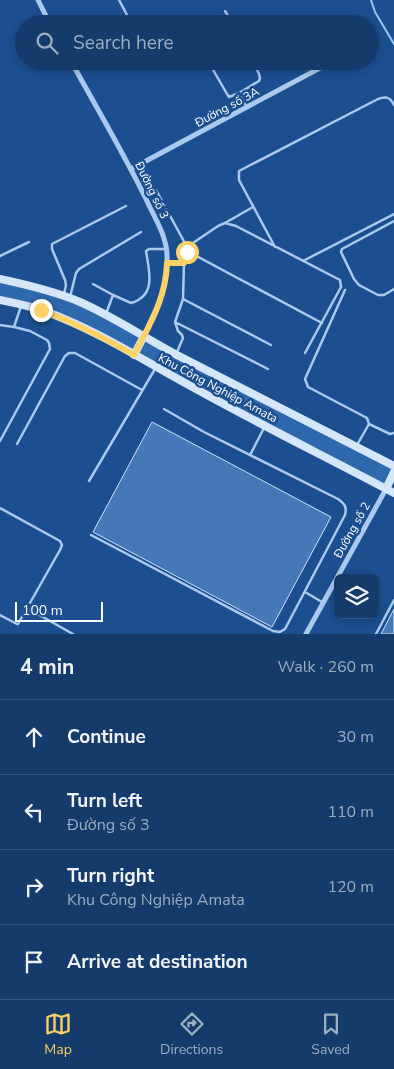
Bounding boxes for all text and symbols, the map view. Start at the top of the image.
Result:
search box [15,15,379,70]
icon: search [33,29,61,57]
text: Search here [73,30,174,56]
street label: Đường số 3A [191,83,262,131]
street label: Đường số 3 [131,158,173,221]
route start [176,241,199,264]
route end [30,299,53,322]
street label: Khu Công Nghiệp Amata [155,350,281,426]
street label: Đường số 2 [329,499,374,562]
map controls [334,574,379,619]
button: layers [334,574,379,619]
scale bar [15,599,102,622]
text: 100 m [22,601,63,620]
text: 4 min [20,653,74,681]
text: Walk · 260 m [278,656,374,678]
icon: ahead [20,723,48,751]
text: Continue [67,724,146,750]
text: 30 m [337,726,374,748]
text: Turn left [67,788,142,814]
icon: left [20,798,48,826]
text: 110 m [327,801,374,823]
text: Đường số 3 [67,814,150,836]
text: Turn right [67,863,154,889]
icon: right [20,873,48,901]
text: 120 m [327,876,374,898]
text: Khu Công Nghiệp Amata [67,889,245,911]
icon: arrive [20,948,48,976]
text: Arrive at destination [67,949,248,975]
tab: Map [44,1010,72,1059]
tab: Directions [160,1010,223,1059]
tab: Saved [311,1010,350,1059]

